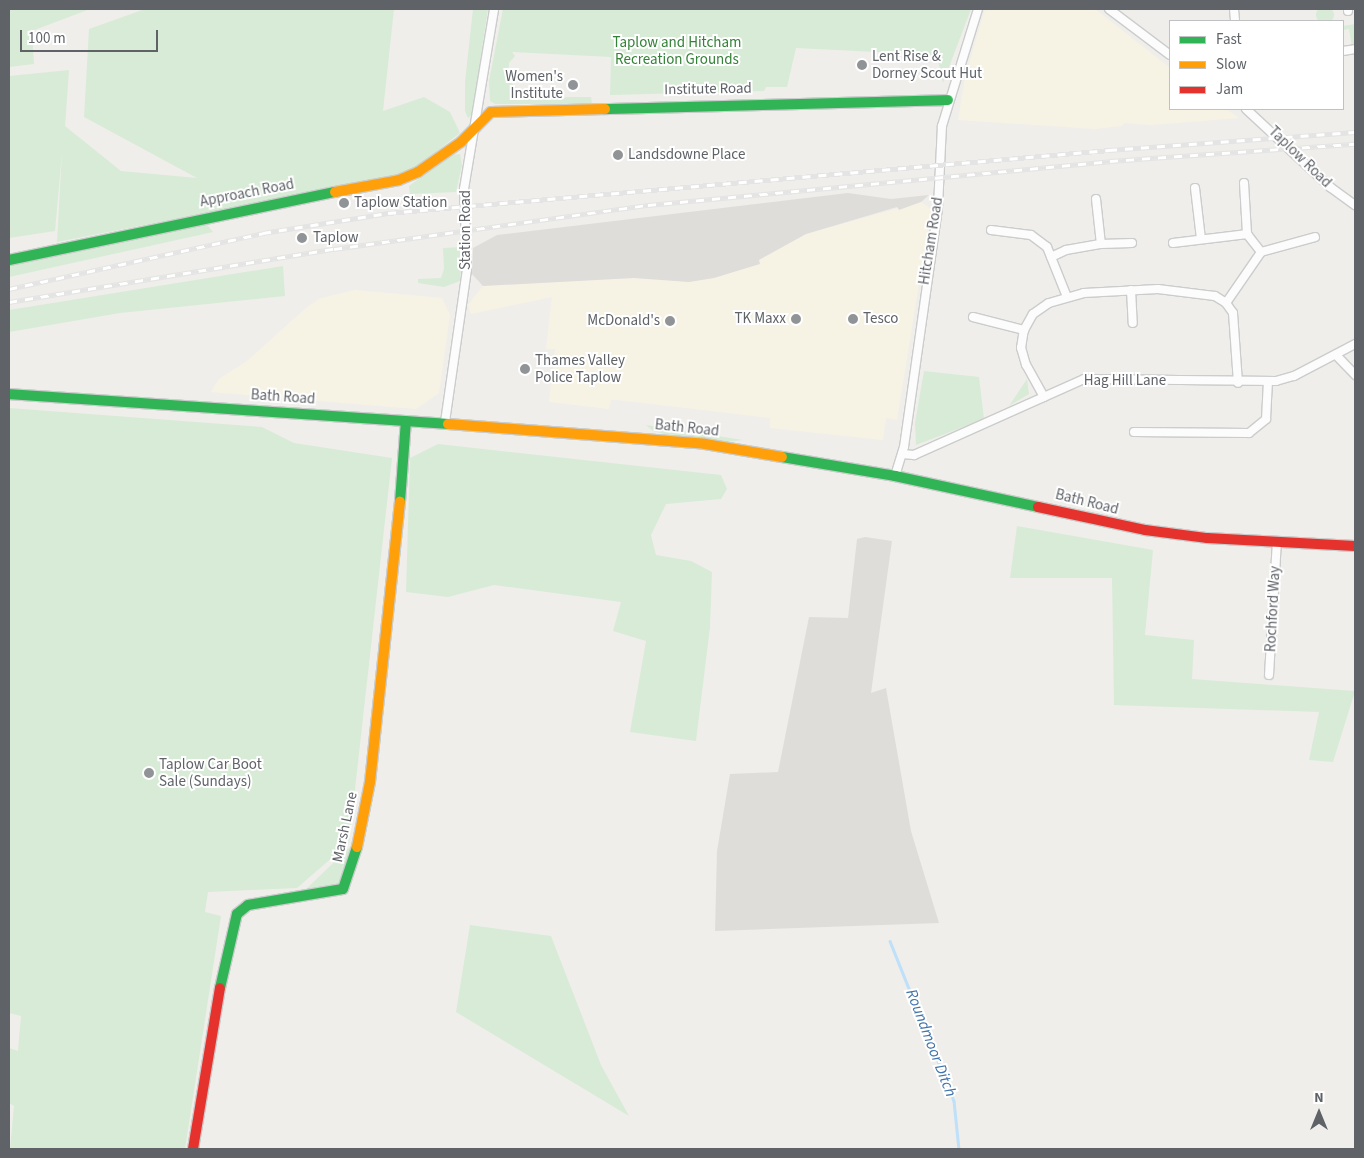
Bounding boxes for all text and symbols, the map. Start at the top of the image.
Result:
scale bar [22,20,160,52]
legend [1169,20,1344,110]
text: 100 m [28,28,66,49]
text: Fast [1216,29,1242,50]
park label: Taplow and Hitcham Recreation Grounds [613,33,741,68]
place label: Lent Rise & Dorney Scout Hut [872,47,982,82]
text: Slow [1216,54,1247,75]
marker: Lent Rise & Dorney Scout Hut [856,59,868,71]
place label: Women's Institute [505,67,563,102]
marker: Women's Institute [567,79,579,91]
street label: Institute Road [664,79,752,99]
text: Jam [1216,79,1243,100]
street label: Taplow Road [1265,122,1335,192]
place label: Landsdowne Place [628,146,745,164]
marker: Landsdowne Place [612,149,624,161]
street label: Approach Road [198,175,296,211]
street label: Station Road [457,190,475,270]
place label: Taplow Station [354,194,447,212]
street label: Hitcham Road [915,196,947,286]
marker: Taplow Station [338,197,350,209]
place label: Taplow [313,229,359,247]
marker: Taplow [295,231,309,245]
place label: TK Maxx [734,310,786,328]
place label: Tesco [863,310,898,328]
place label: McDonald's [587,312,660,330]
marker: TK Maxx [790,313,802,325]
marker: Tesco [847,313,859,325]
marker: McDonald's [664,315,676,327]
place label: Thames Valley Police Taplow [535,351,625,386]
marker: Thames Valley Police Taplow [519,363,531,375]
street label: Hag Hill Lane [1084,372,1166,390]
street label: Bath Road [250,386,316,408]
street label: Bath Road [654,416,720,440]
street label: Bath Road [1053,485,1121,519]
street label: Rochford Way [1262,565,1284,653]
place label: Taplow Car Boot Sale (Sundays) [159,755,262,790]
marker: Taplow Car Boot Sale (Sundays) [143,767,155,779]
street label: Marsh Lane [329,790,361,864]
water label: Roundmoor Ditch [902,986,960,1100]
north arrow [1294,1088,1344,1138]
text: N [1314,1088,1324,1108]

